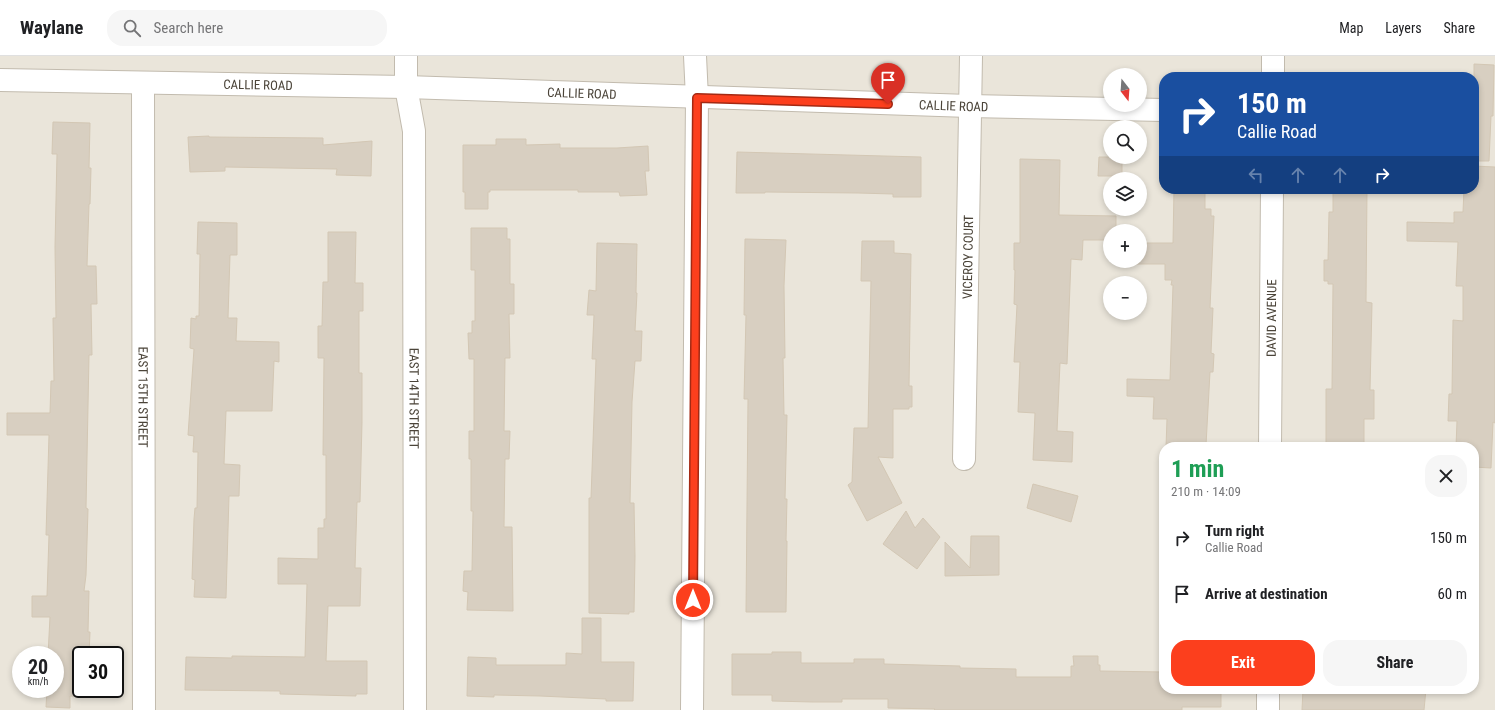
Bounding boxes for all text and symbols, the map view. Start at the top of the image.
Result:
search box [107,10,387,46]
text: Waylane [20,16,83,39]
icon: search [121,17,143,39]
text: Search here [153,19,223,37]
text: Map [1339,20,1363,36]
text: Layers [1385,20,1422,36]
text: Share [1444,20,1475,36]
pin [871,63,905,104]
north arrow [1103,68,1147,112]
map controls [1103,68,1147,320]
icon: arrive [877,69,899,91]
street label: CALLIE ROAD [223,76,293,93]
street label: CALLIE ROAD [547,84,617,102]
text: 150 m [1237,87,1307,120]
icon: right [1171,88,1223,140]
street label: CALLIE ROAD [919,97,989,114]
button: search [1103,120,1147,164]
text: Callie Road [1237,121,1317,142]
icon: left [1245,164,1267,186]
icon: ahead [1287,164,1309,186]
icon: ahead [1329,164,1351,186]
icon: right [1371,164,1393,186]
button: layers [1103,172,1147,216]
street label: VICEROY COURT [959,215,976,299]
button: + [1103,224,1147,268]
button: − [1103,276,1147,320]
street label: DAVID AVENUE [1263,279,1279,357]
street label: EAST 15TH STREET [136,346,151,448]
street label: EAST 14TH STREET [407,348,422,449]
text: 1 min [1171,455,1224,483]
button: close [1425,455,1467,497]
text: 210 m · 14:09 [1171,484,1241,499]
text: Turn right [1205,522,1264,540]
icon: right [1171,527,1193,549]
text: 150 m [1430,529,1467,547]
text: Callie Road [1205,540,1263,555]
position arrow [672,579,714,621]
icon: arrive [1171,583,1193,605]
text: Arrive at destination [1205,585,1328,603]
text: 60 m [1437,585,1467,603]
button: Exit [1171,640,1315,686]
button: Share [1323,640,1467,686]
speed limit sign: 30 [72,646,124,698]
text: 20 [28,655,48,679]
text: km/h [28,676,48,687]

